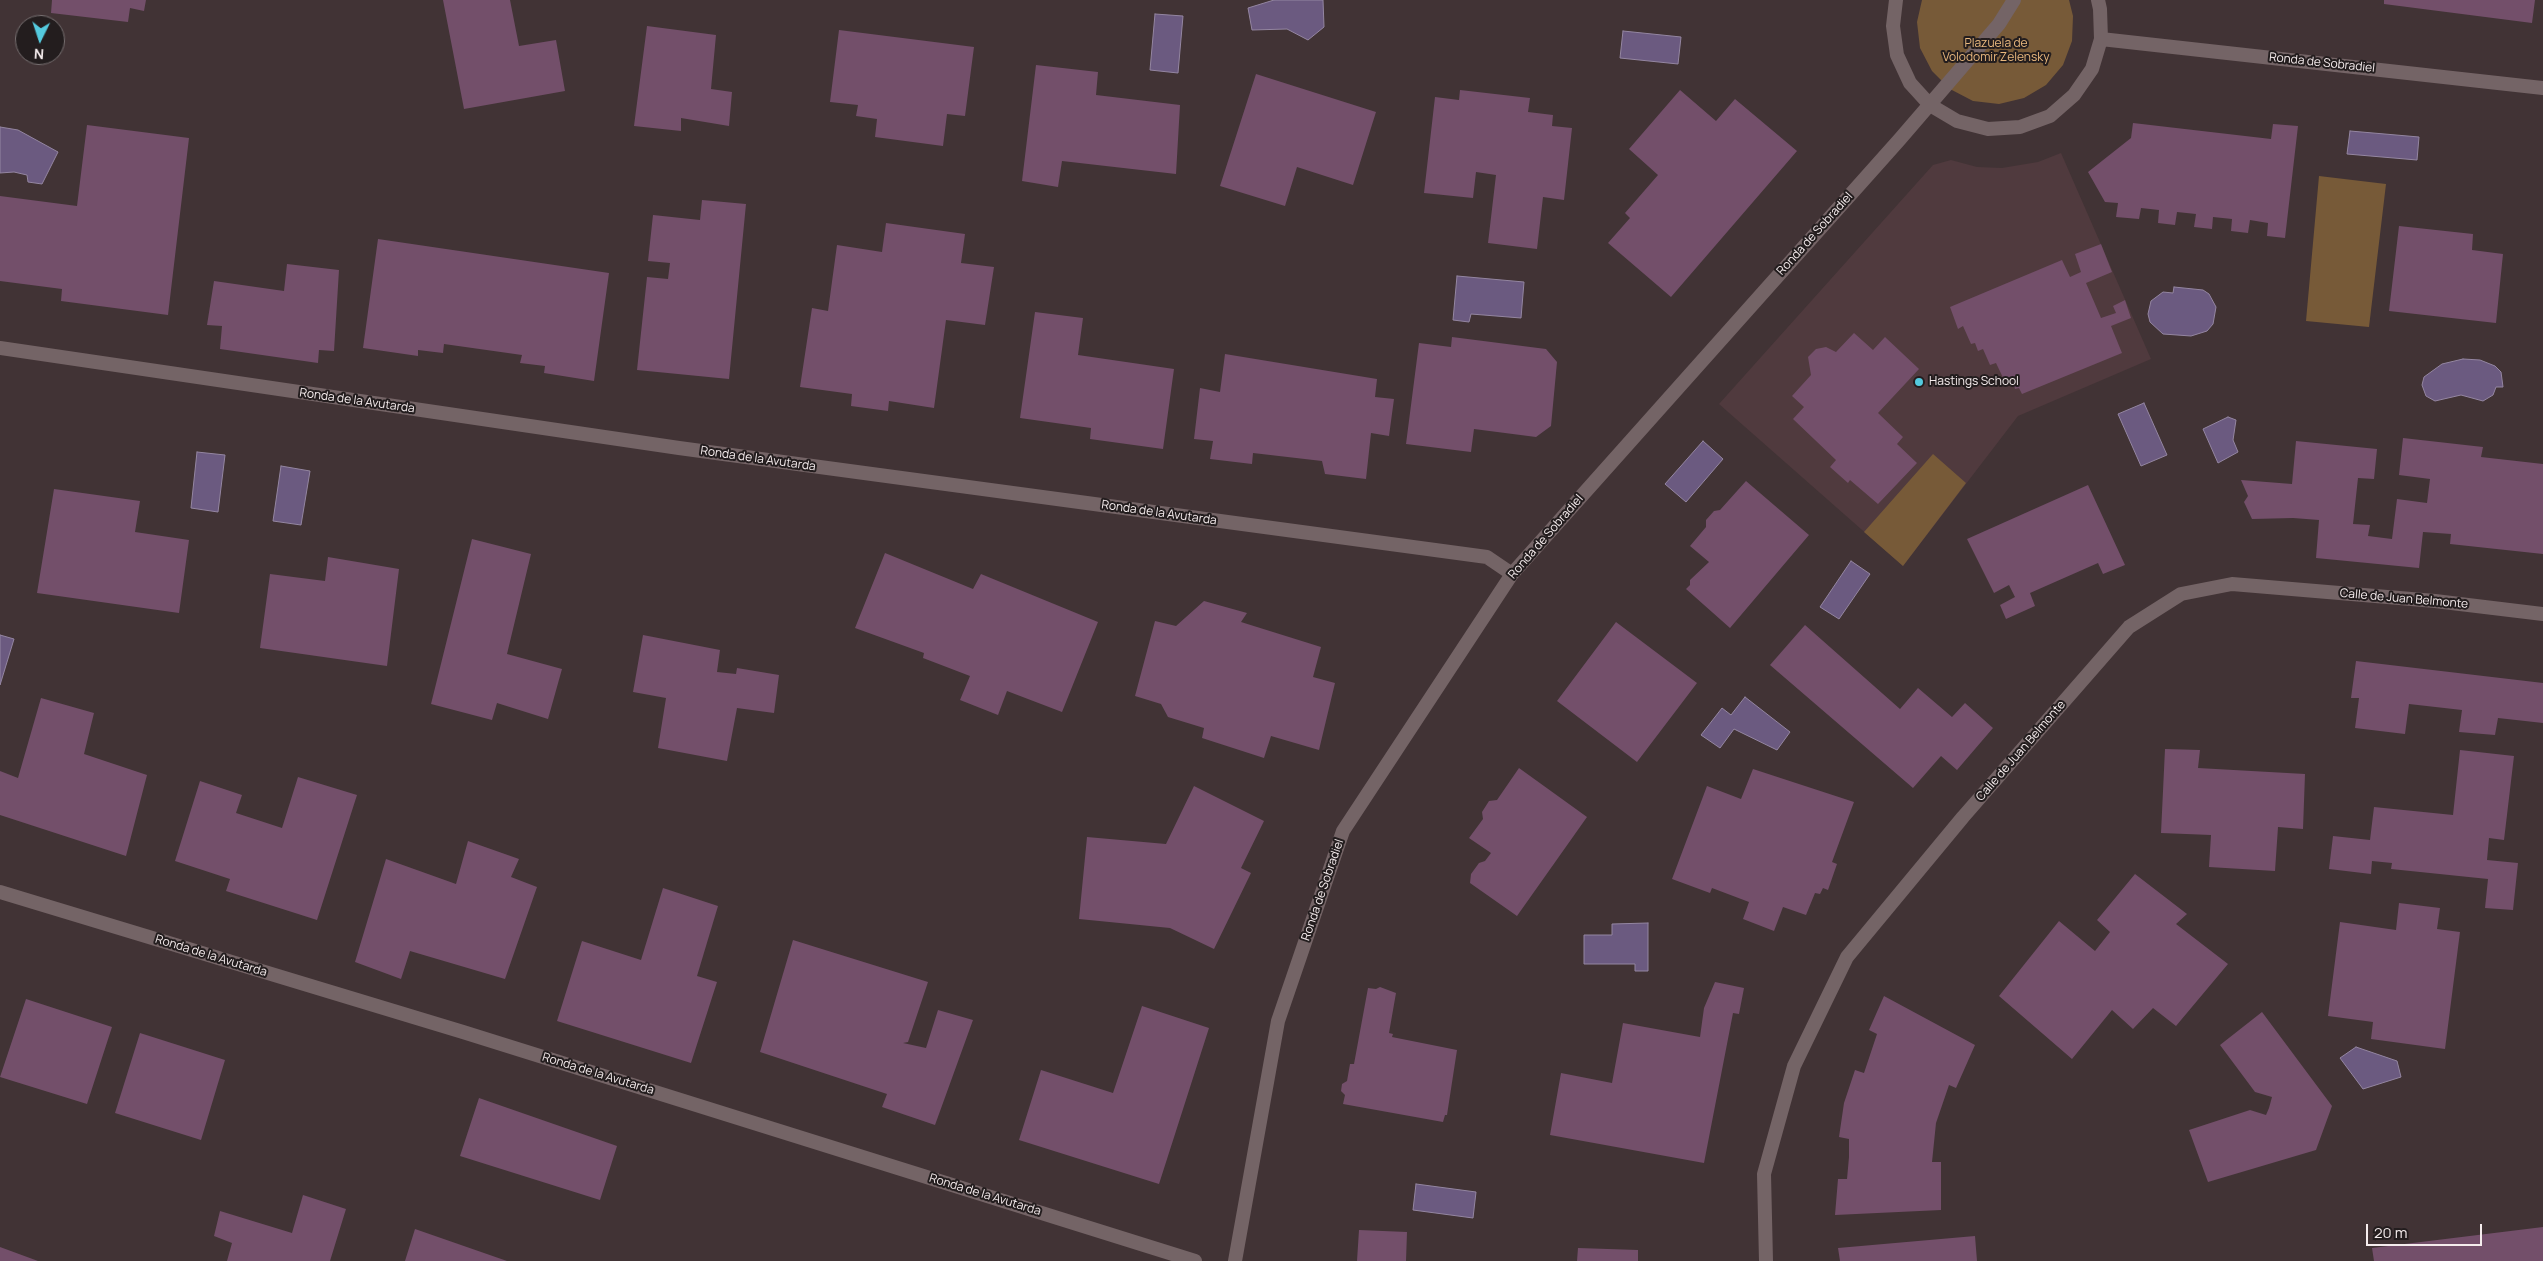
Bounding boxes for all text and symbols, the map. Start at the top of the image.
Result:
north arrow [15,15,65,65]
park label: Plazuela de Volodomir Zelensky [1942,37,2050,65]
text: N [33,45,45,64]
street label: Ronda de Sobradiel [2268,50,2376,76]
street label: Ronda de Sobradiel [1774,190,1856,278]
place label: Hastings School [1929,375,2019,389]
marker: Hastings School [1913,376,1925,388]
street label: Ronda de la Avutarda [299,386,415,416]
street label: Ronda de la Avutarda [700,444,816,474]
street label: Ronda de Sobradiel [1506,492,1586,582]
street label: Ronda de la Avutarda [1101,498,1217,528]
street label: Calle de Juan Belmonte [2339,586,2469,612]
street label: Calle de Juan Belmonte [1973,698,2069,804]
street label: Ronda de Sobradiel [1299,837,1347,943]
street label: Ronda de la Avutarda [153,932,269,980]
street label: Ronda de la Avutarda [540,1050,656,1098]
street label: Ronda de la Avutarda [927,1171,1043,1219]
scale bar [2368,1214,2484,1246]
text: 20 m [2374,1222,2407,1243]

